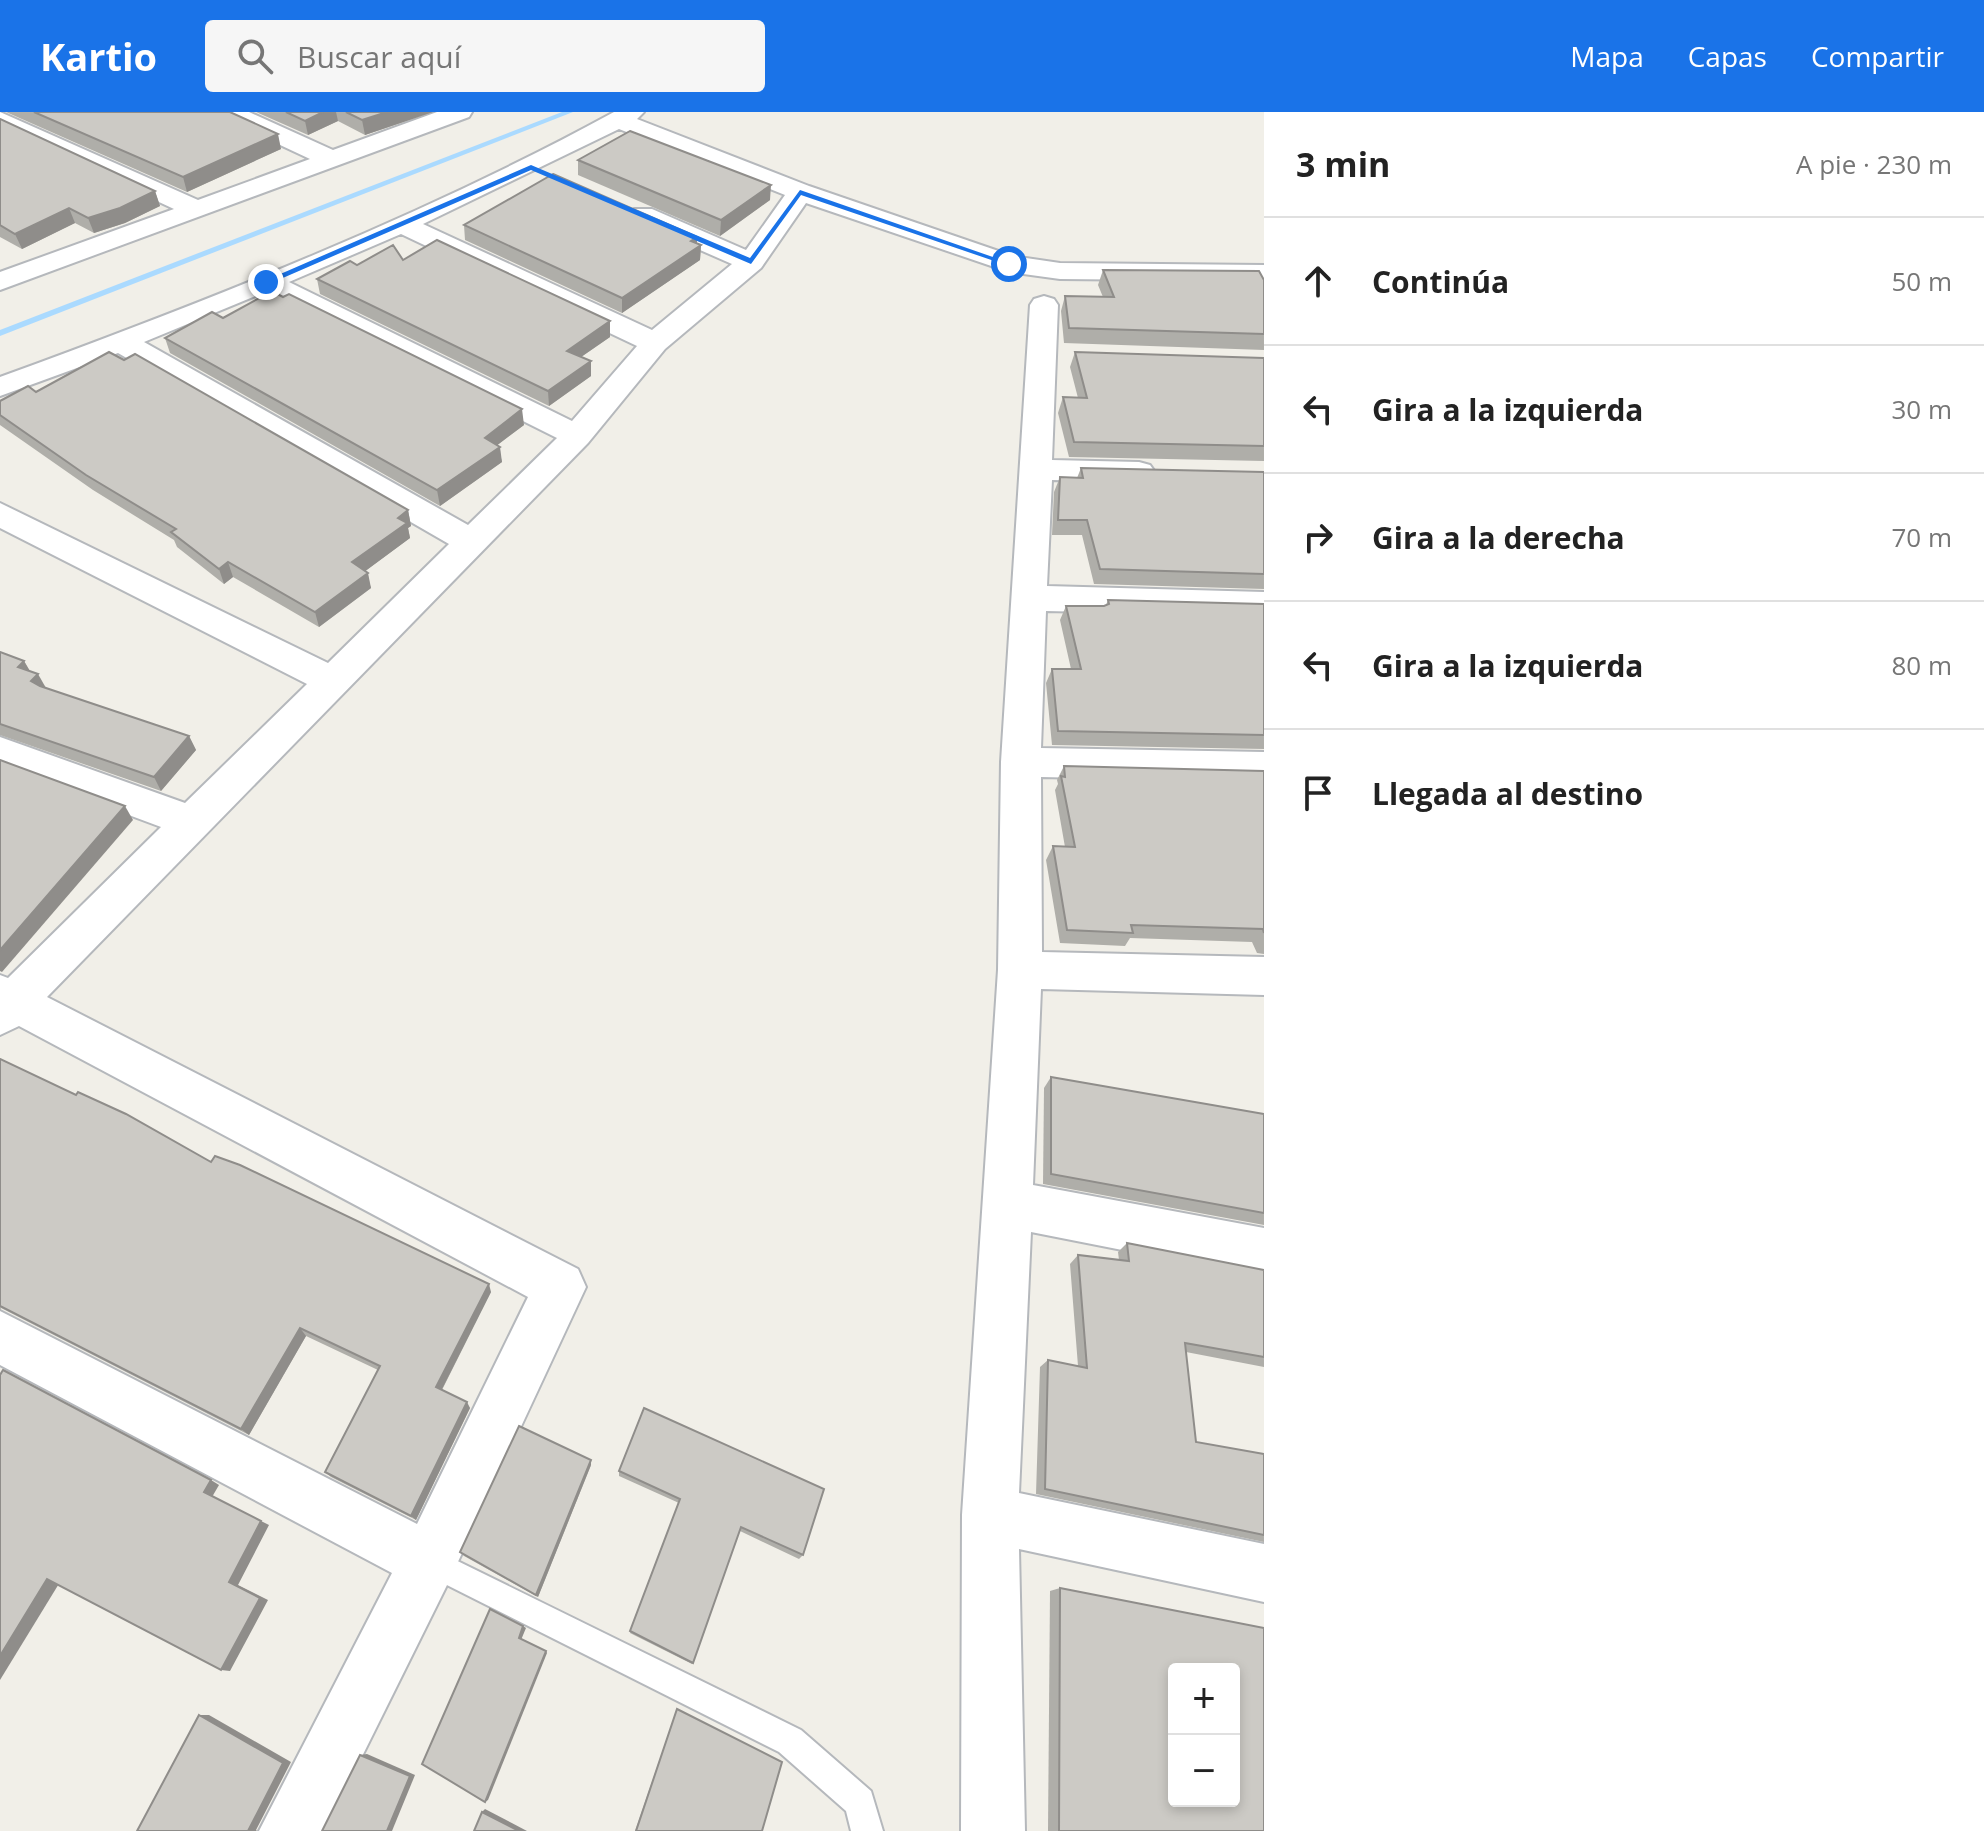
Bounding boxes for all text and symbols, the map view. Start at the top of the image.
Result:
search box [205,20,765,92]
text: Kartio [40,30,157,82]
icon: search [233,34,277,78]
text: Buscar aquí [297,36,461,77]
text: Mapa [1570,37,1644,75]
text: Capas [1688,37,1767,75]
text: Compartir [1811,37,1944,75]
text: 3 min [1296,141,1390,187]
text: A pie · 230 m [1796,146,1952,182]
route start [991,246,1027,282]
icon: ahead [1296,259,1340,303]
text: Continúa [1372,261,1509,302]
text: 50 m [1891,263,1952,299]
route end [248,264,284,300]
icon: left [1296,387,1340,431]
text: Gira a la izquierda [1372,389,1644,430]
text: 30 m [1891,391,1952,427]
icon: right [1296,515,1340,559]
text: Gira a la derecha [1372,517,1625,558]
text: 70 m [1891,519,1952,555]
icon: left [1296,643,1340,687]
text: Gira a la izquierda [1372,645,1644,686]
text: 80 m [1891,647,1952,683]
icon: arrive [1296,771,1340,815]
text: Llegada al destino [1372,773,1643,814]
map controls [1168,1663,1240,1807]
button: + [1168,1663,1240,1735]
button: − [1168,1735,1240,1807]

